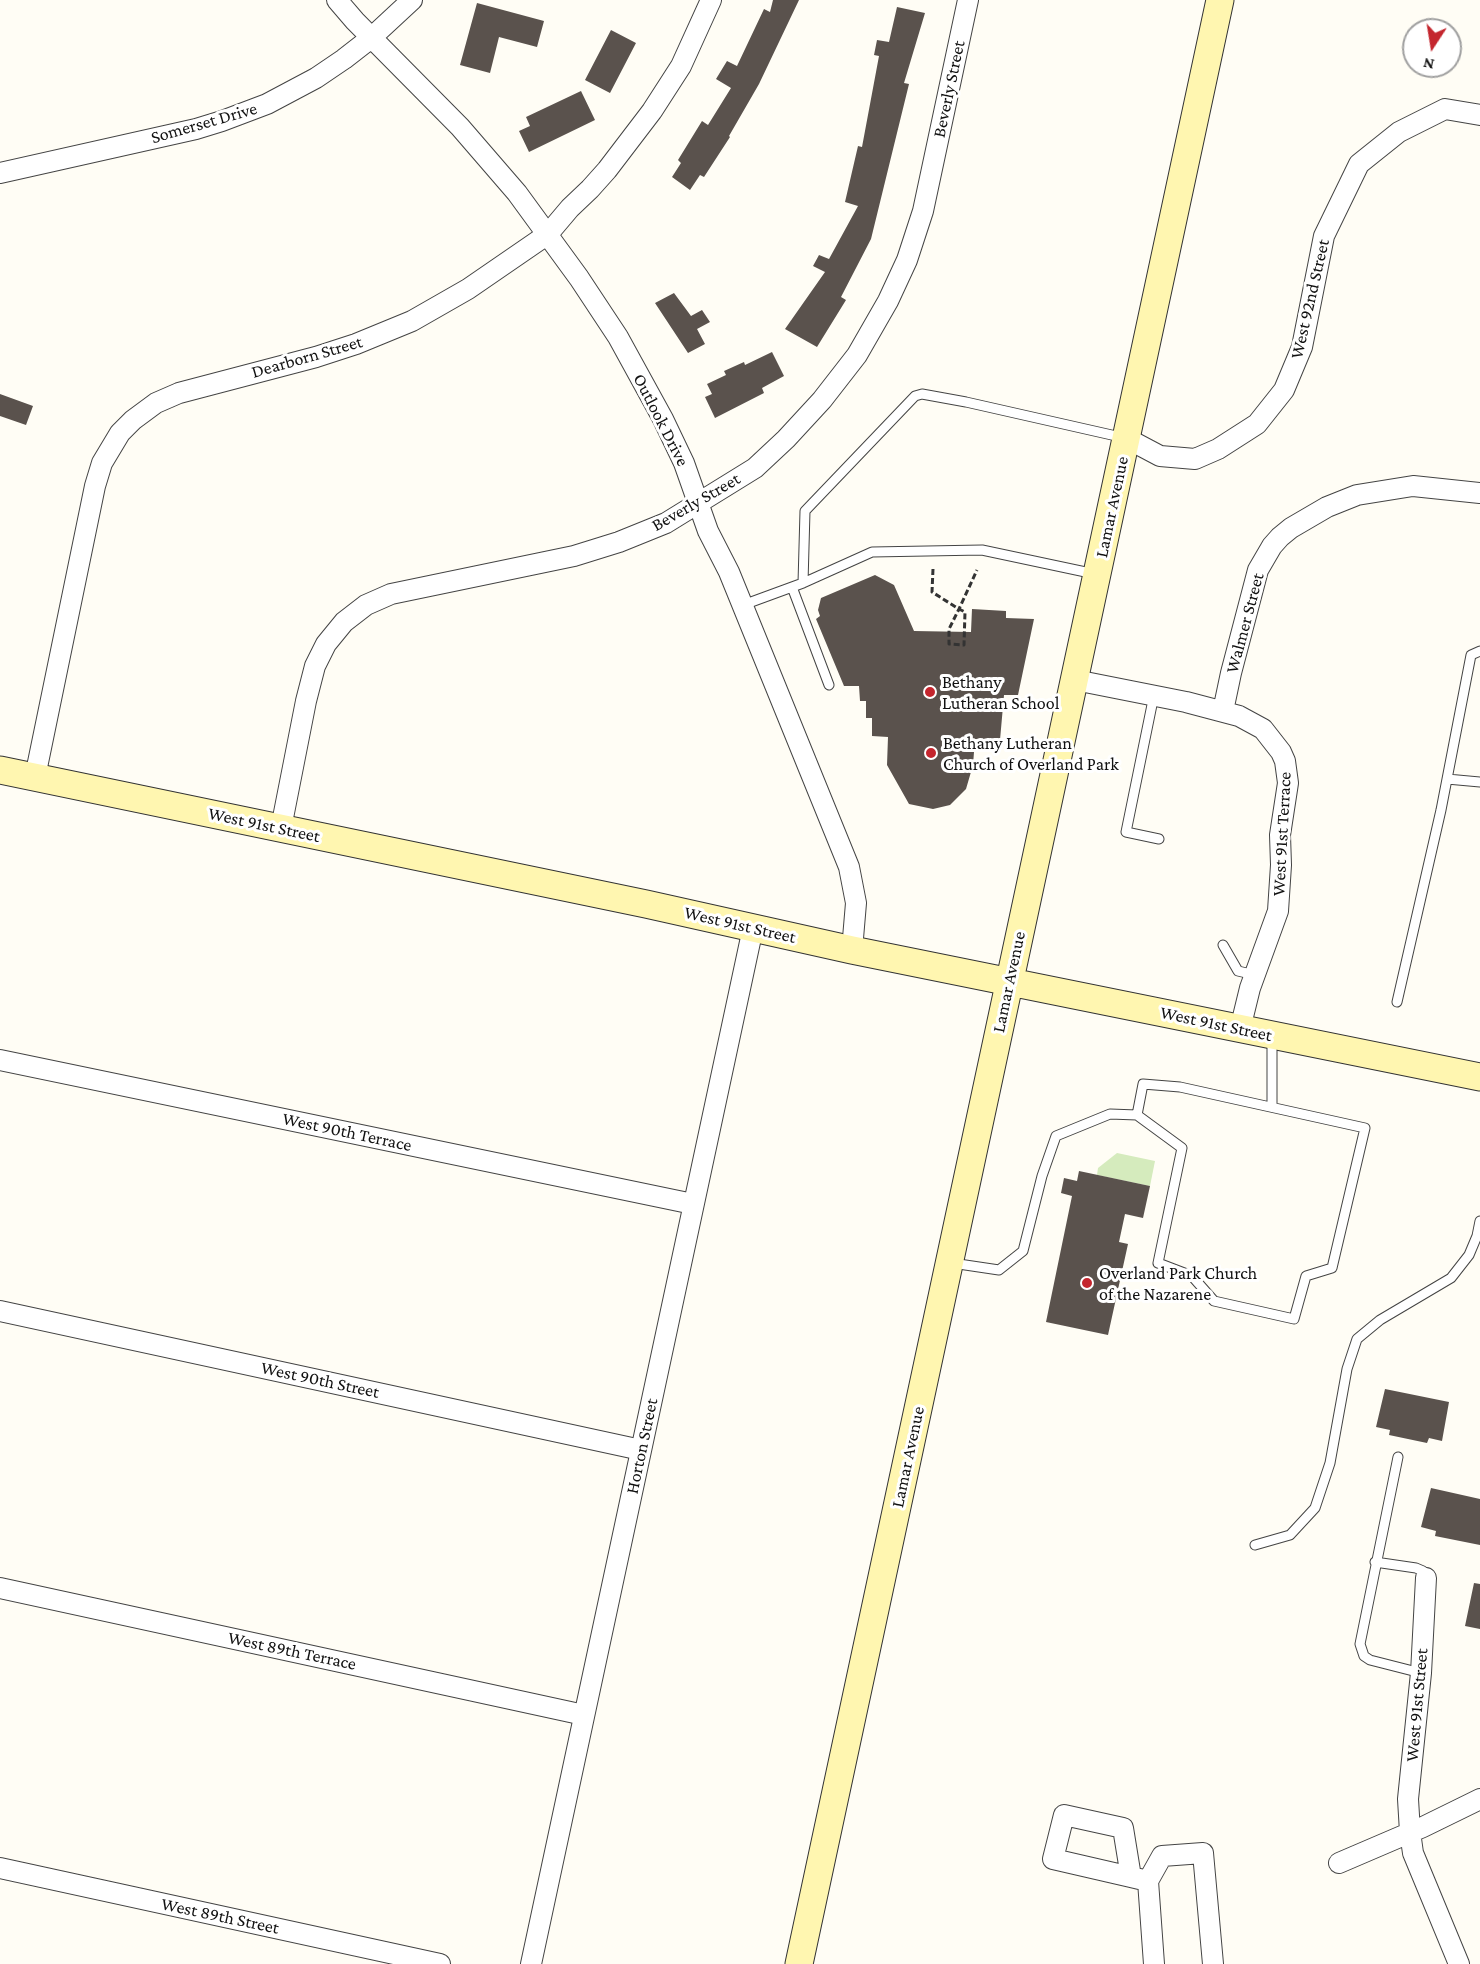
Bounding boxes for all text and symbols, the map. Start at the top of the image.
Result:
north arrow [1402,18,1462,78]
street label: Beverly Street [928,39,970,139]
text: N [1421,55,1436,74]
street label: Somerset Drive [148,98,260,148]
street label: West 92nd Street [1286,237,1334,361]
street label: Dearborn Street [249,331,365,383]
street label: Outlook Drive [628,370,694,470]
street label: Lamar Avenue [1091,454,1133,560]
street label: Beverly Street [648,468,744,536]
street label: Walmer Street [1221,570,1269,676]
place label: Bethany Lutheran School [942,671,1059,714]
marker: Bethany Lutheran School [923,685,937,699]
place label: Bethany Lutheran Church of Overland Park [943,732,1119,774]
marker: Bethany Lutheran Church of Overland Park [924,746,938,760]
street label: West 91st Terrace [1268,771,1296,897]
street label: West 91st Street [206,803,322,847]
street label: West 91st Street [682,902,798,948]
street label: Lamar Avenue [988,929,1030,1035]
street label: West 91st Street [1158,1002,1274,1046]
street label: West 90th Terrace [280,1108,414,1156]
place label: Overland Park Church of the Nazarene [1099,1262,1257,1304]
marker: Overland Park Church of the Nazarene [1080,1276,1094,1290]
street label: West 90th Street [259,1357,381,1403]
street label: Horton Street [621,1396,663,1496]
street label: Lamar Avenue [887,1404,929,1510]
street label: West 89th Terrace [226,1627,358,1675]
street label: West 91st Street [1401,1647,1433,1763]
street label: West 89th Street [159,1893,281,1939]

